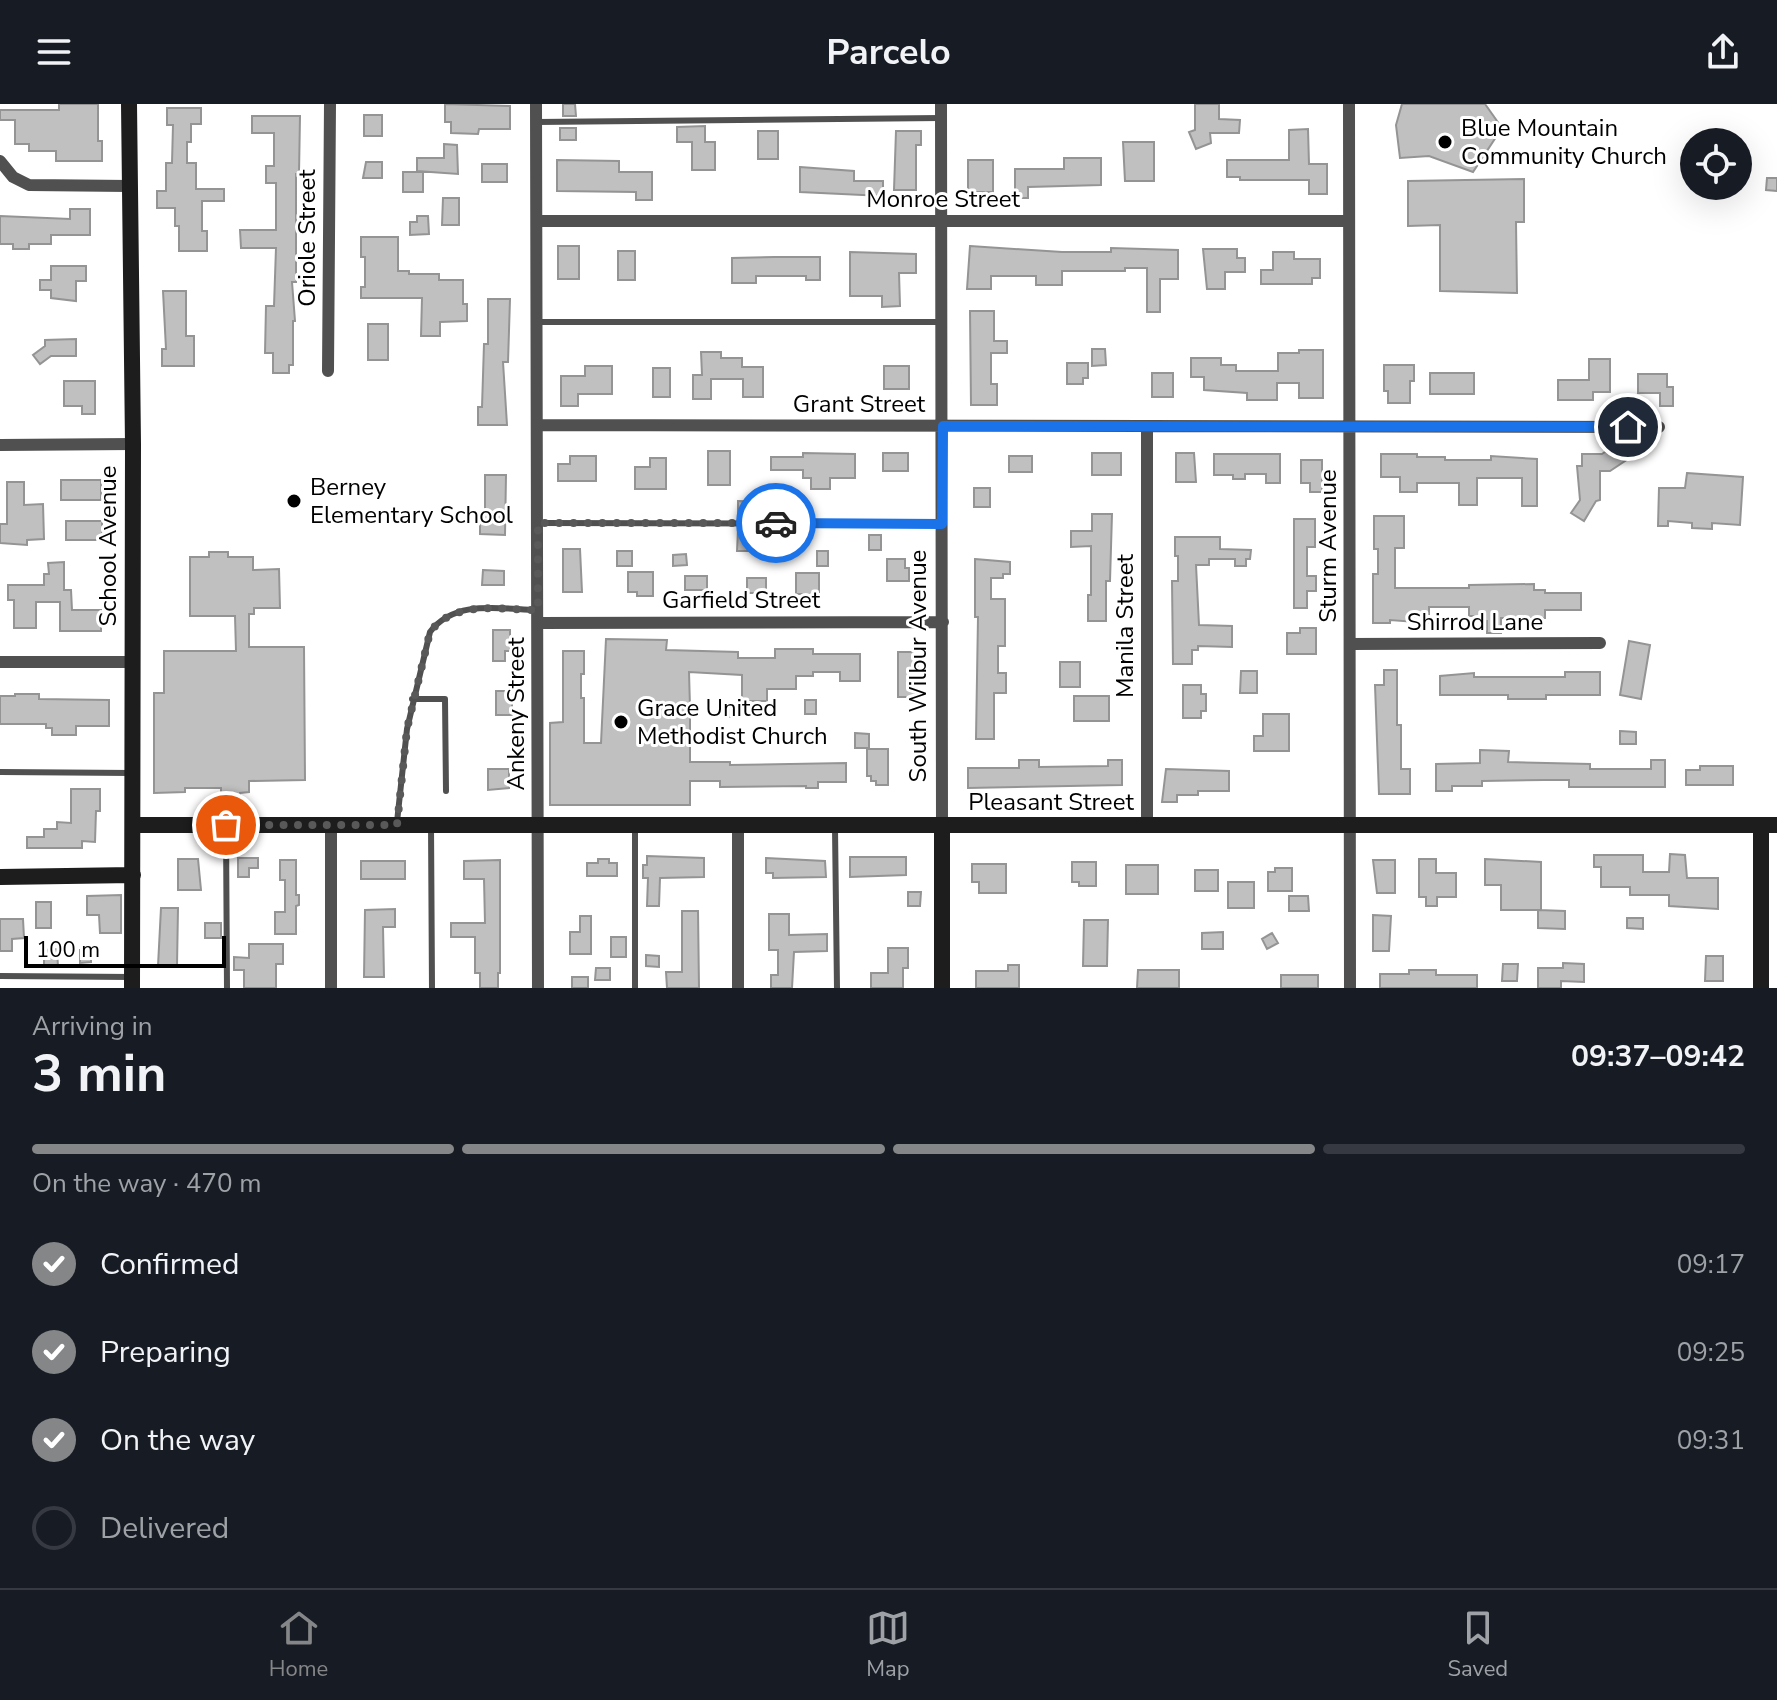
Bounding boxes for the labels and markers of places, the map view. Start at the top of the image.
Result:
place label: Blue Mountain Community Church [1461,112,1667,172]
marker: Blue Mountain Community Church [1436,133,1454,151]
pin [1594,393,1662,461]
place label: Berney Elementary School [310,471,513,531]
marker: Berney Elementary School [285,492,303,510]
place label: Grace United Methodist Church [637,692,828,752]
marker: Grace United Methodist Church [612,713,630,731]
pin [192,791,260,859]

